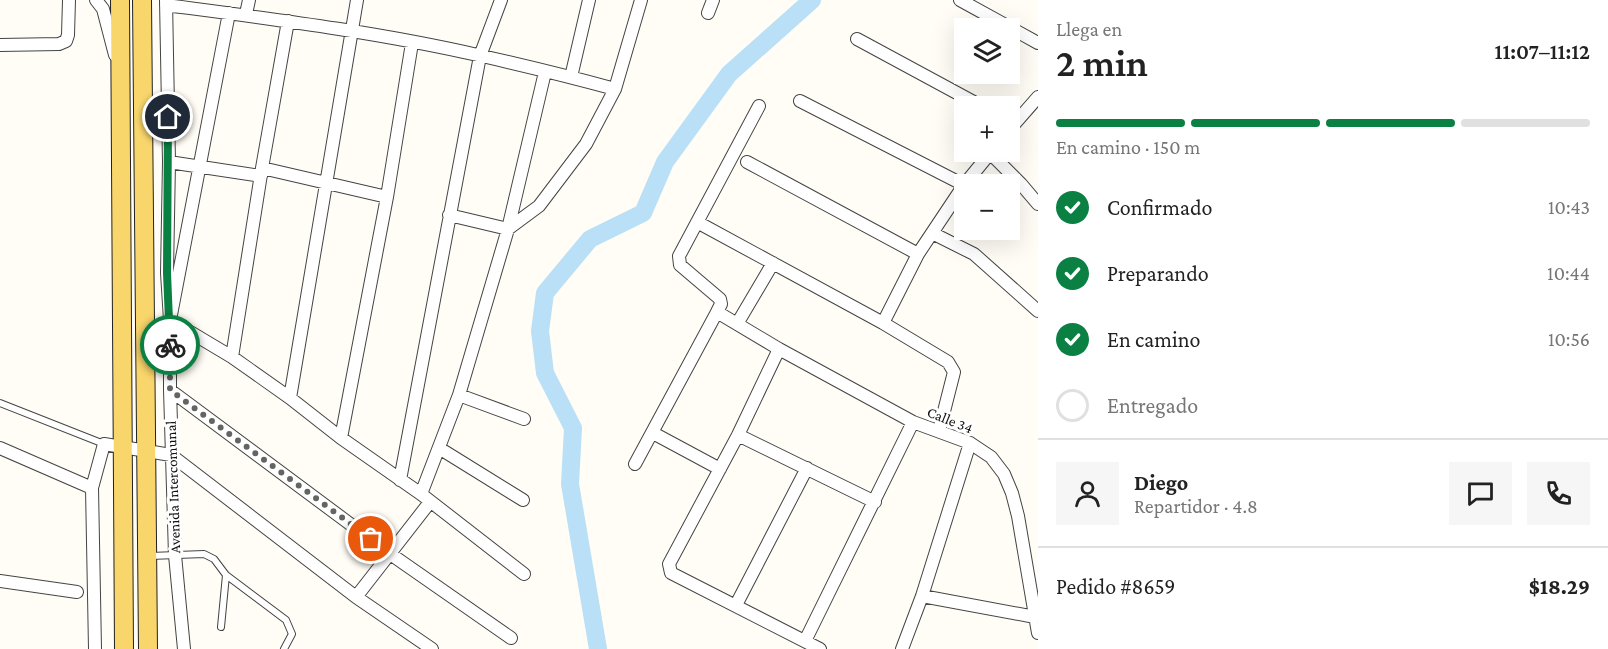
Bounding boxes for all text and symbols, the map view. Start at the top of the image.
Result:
map controls [954,18,1020,240]
button: layers [954,18,1020,84]
text: Llega en [1056,18,1122,40]
text: 11:07–11:12 [1495,39,1590,64]
text: 2 min [1056,41,1148,84]
pin [142,91,193,142]
button: + [954,96,1020,162]
icon: home [151,100,184,133]
text: En camino · 150 m [1056,136,1200,158]
button: − [954,174,1020,240]
icon: check [1056,191,1089,224]
text: Confirmado [1107,195,1213,220]
text: 10:43 [1548,196,1590,218]
icon: check [1056,257,1089,290]
text: Preparando [1107,261,1209,286]
text: 10:44 [1547,262,1590,284]
courier [140,315,200,375]
icon: check [1056,323,1089,356]
text: En camino [1107,327,1200,352]
text: 10:56 [1548,328,1590,350]
icon: bike [154,329,187,362]
text: Entregado [1107,393,1198,418]
street label: Calle 34 [925,404,975,436]
street label: Avenida Intercomunal [163,420,183,554]
button: person [1056,462,1119,525]
button: chat [1449,462,1512,525]
button: phone [1527,462,1590,525]
text: Diego [1134,470,1188,495]
text: Repartidor · 4.8 [1134,495,1258,517]
pin [345,513,396,564]
icon: bag [354,522,387,555]
text: Pedido #8659 [1056,574,1175,599]
text: $18.29 [1529,574,1590,599]

